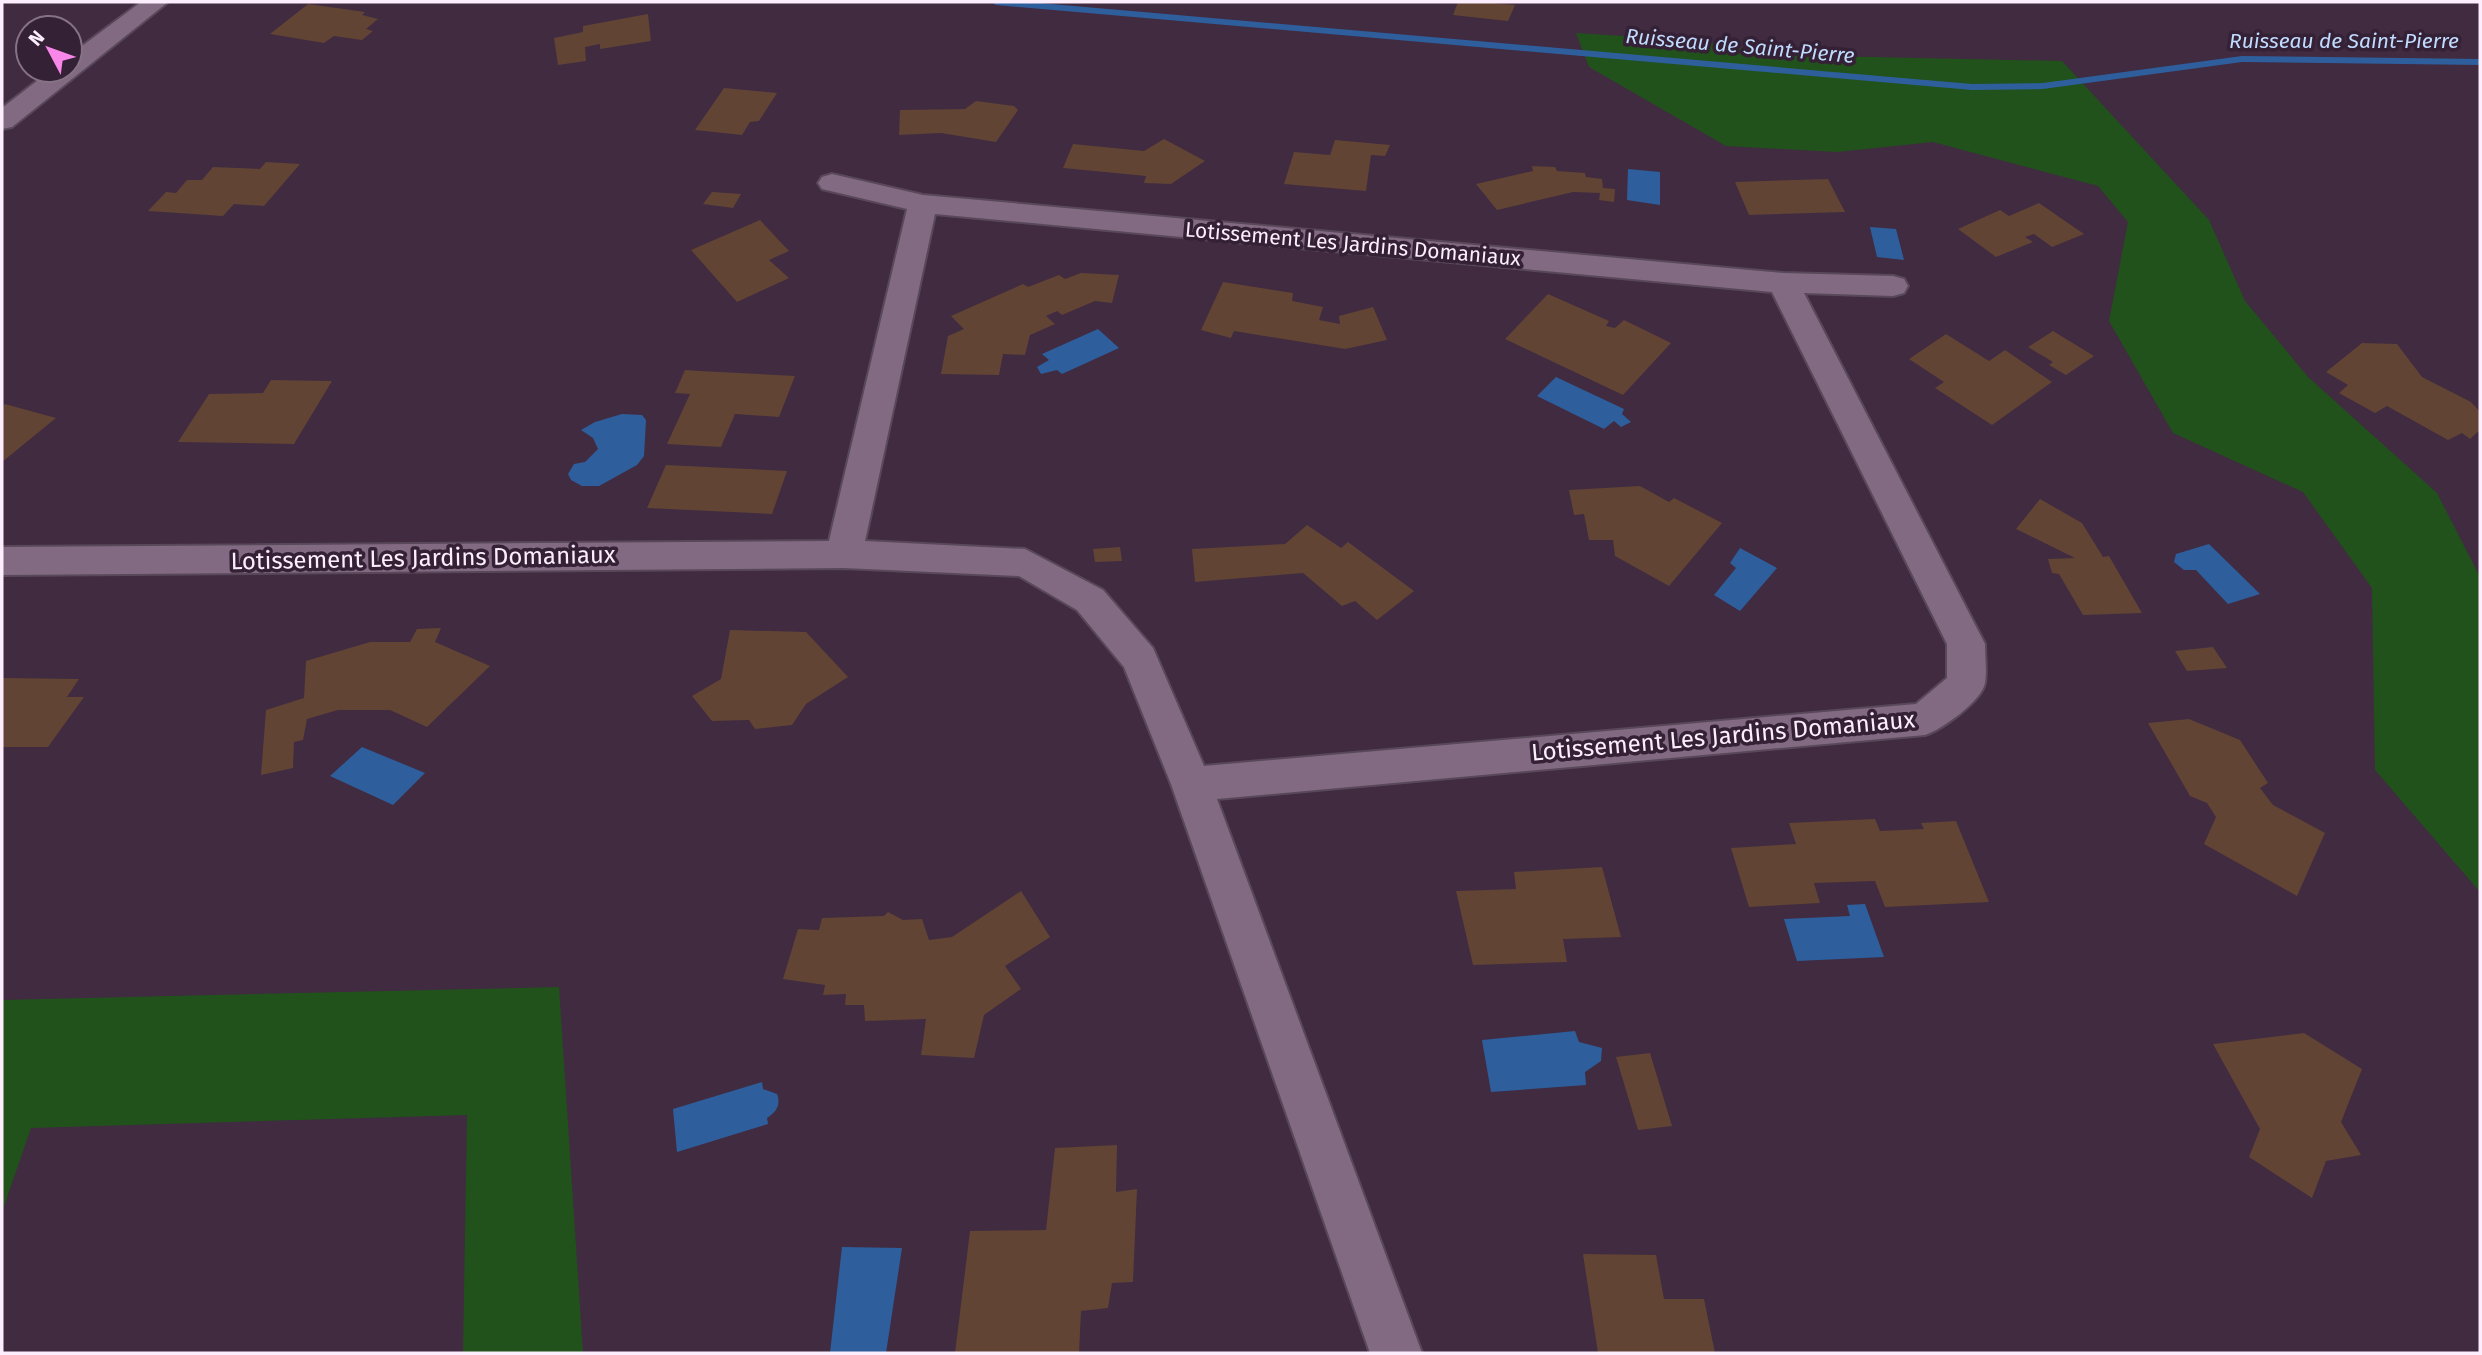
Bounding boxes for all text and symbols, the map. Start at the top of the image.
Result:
north arrow [14,14,84,84]
water label: Ruisseau de Saint-Pierre [1624,23,1856,69]
text: N [24,26,49,50]
water label: Ruisseau de Saint-Pierre [2229,28,2459,54]
street label: Lotissement Les Jardins Domaniaux [1184,216,1523,272]
street label: Lotissement Les Jardins Domaniaux [230,541,616,575]
street label: Lotissement Les Jardins Domaniaux [1530,705,1916,767]

